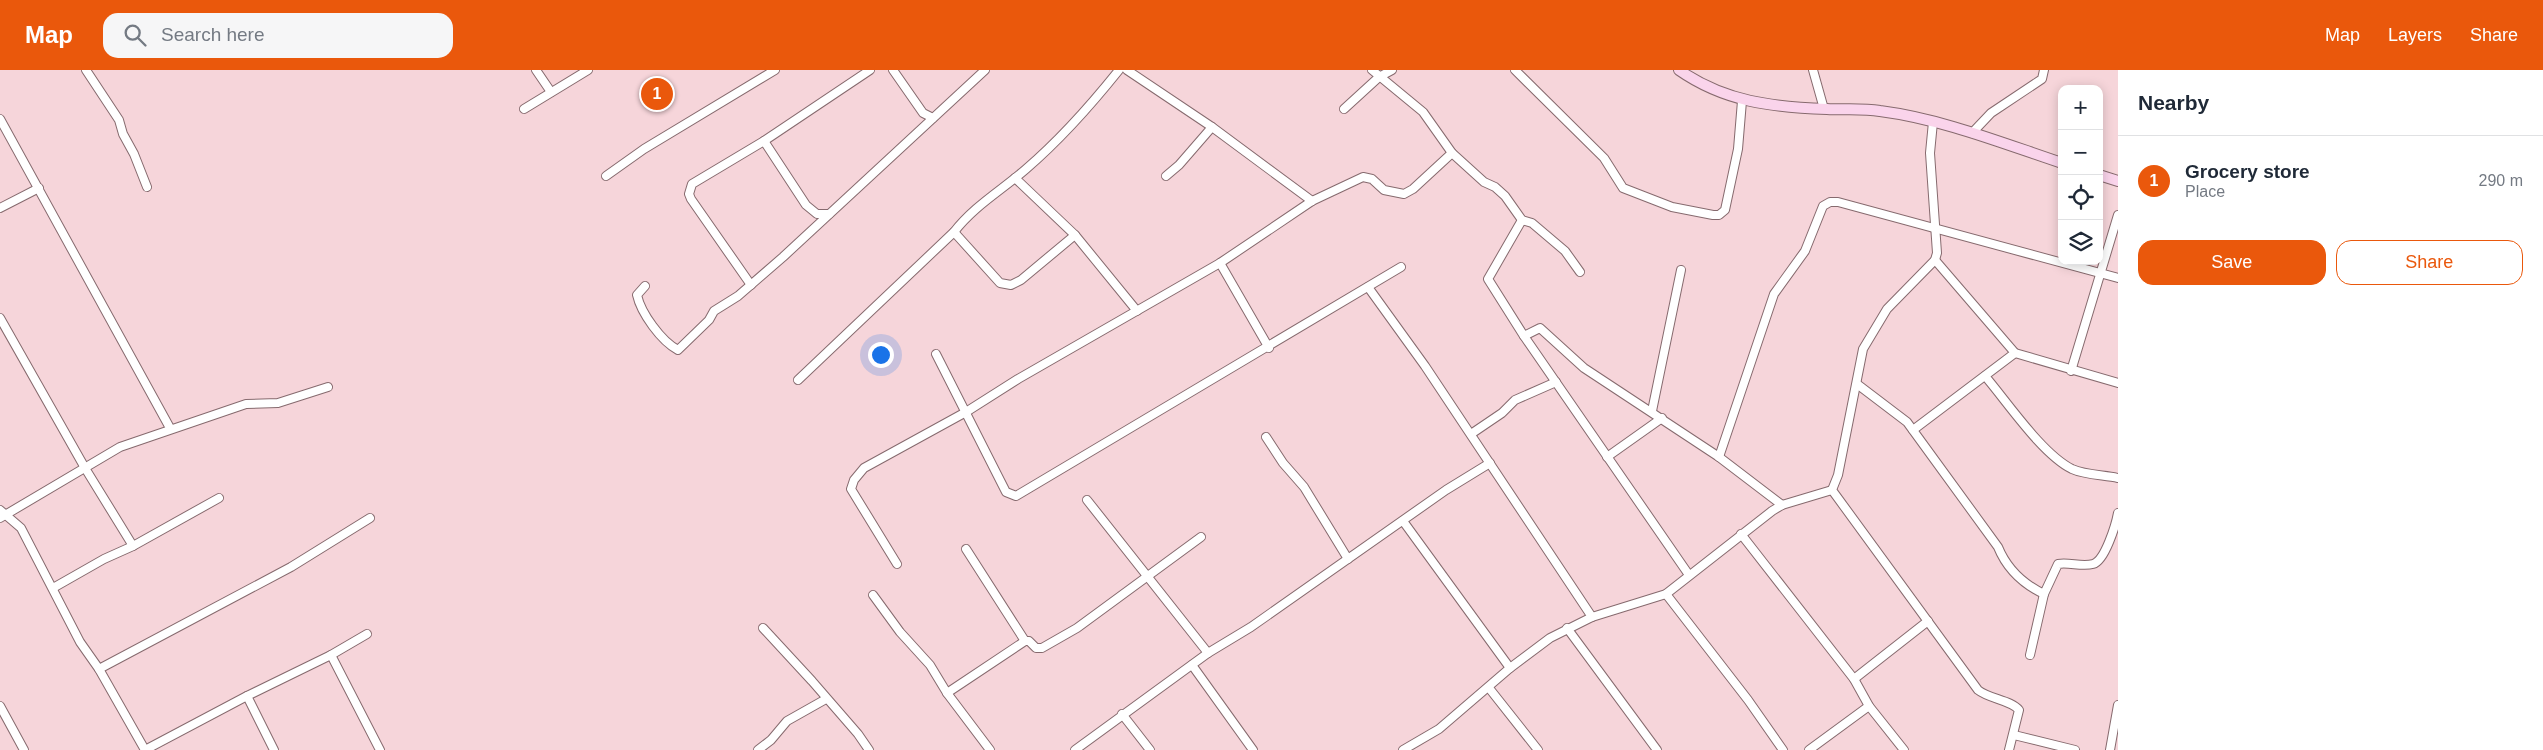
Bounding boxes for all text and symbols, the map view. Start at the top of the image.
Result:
search box [103,13,453,58]
text: Map [25,21,73,48]
icon: search [121,21,149,49]
text: Search here [161,24,265,45]
text: Map [2325,25,2360,45]
text: Layers [2388,25,2442,45]
text: Share [2470,25,2518,45]
pin: 1 [641,75,673,113]
map controls [2058,85,2103,265]
button: + [2058,85,2103,130]
text: Nearby [2138,91,2209,114]
button: − [2058,130,2103,175]
text: Grocery store [2185,161,2310,182]
text: 1 [2150,172,2158,189]
text: 290 m [2479,172,2523,189]
button: locate [2058,175,2103,220]
text: Place [2185,183,2225,200]
button: layers [2058,220,2103,265]
button: Save [2138,240,2326,285]
button: Share [2336,240,2523,285]
your location [868,342,894,368]

